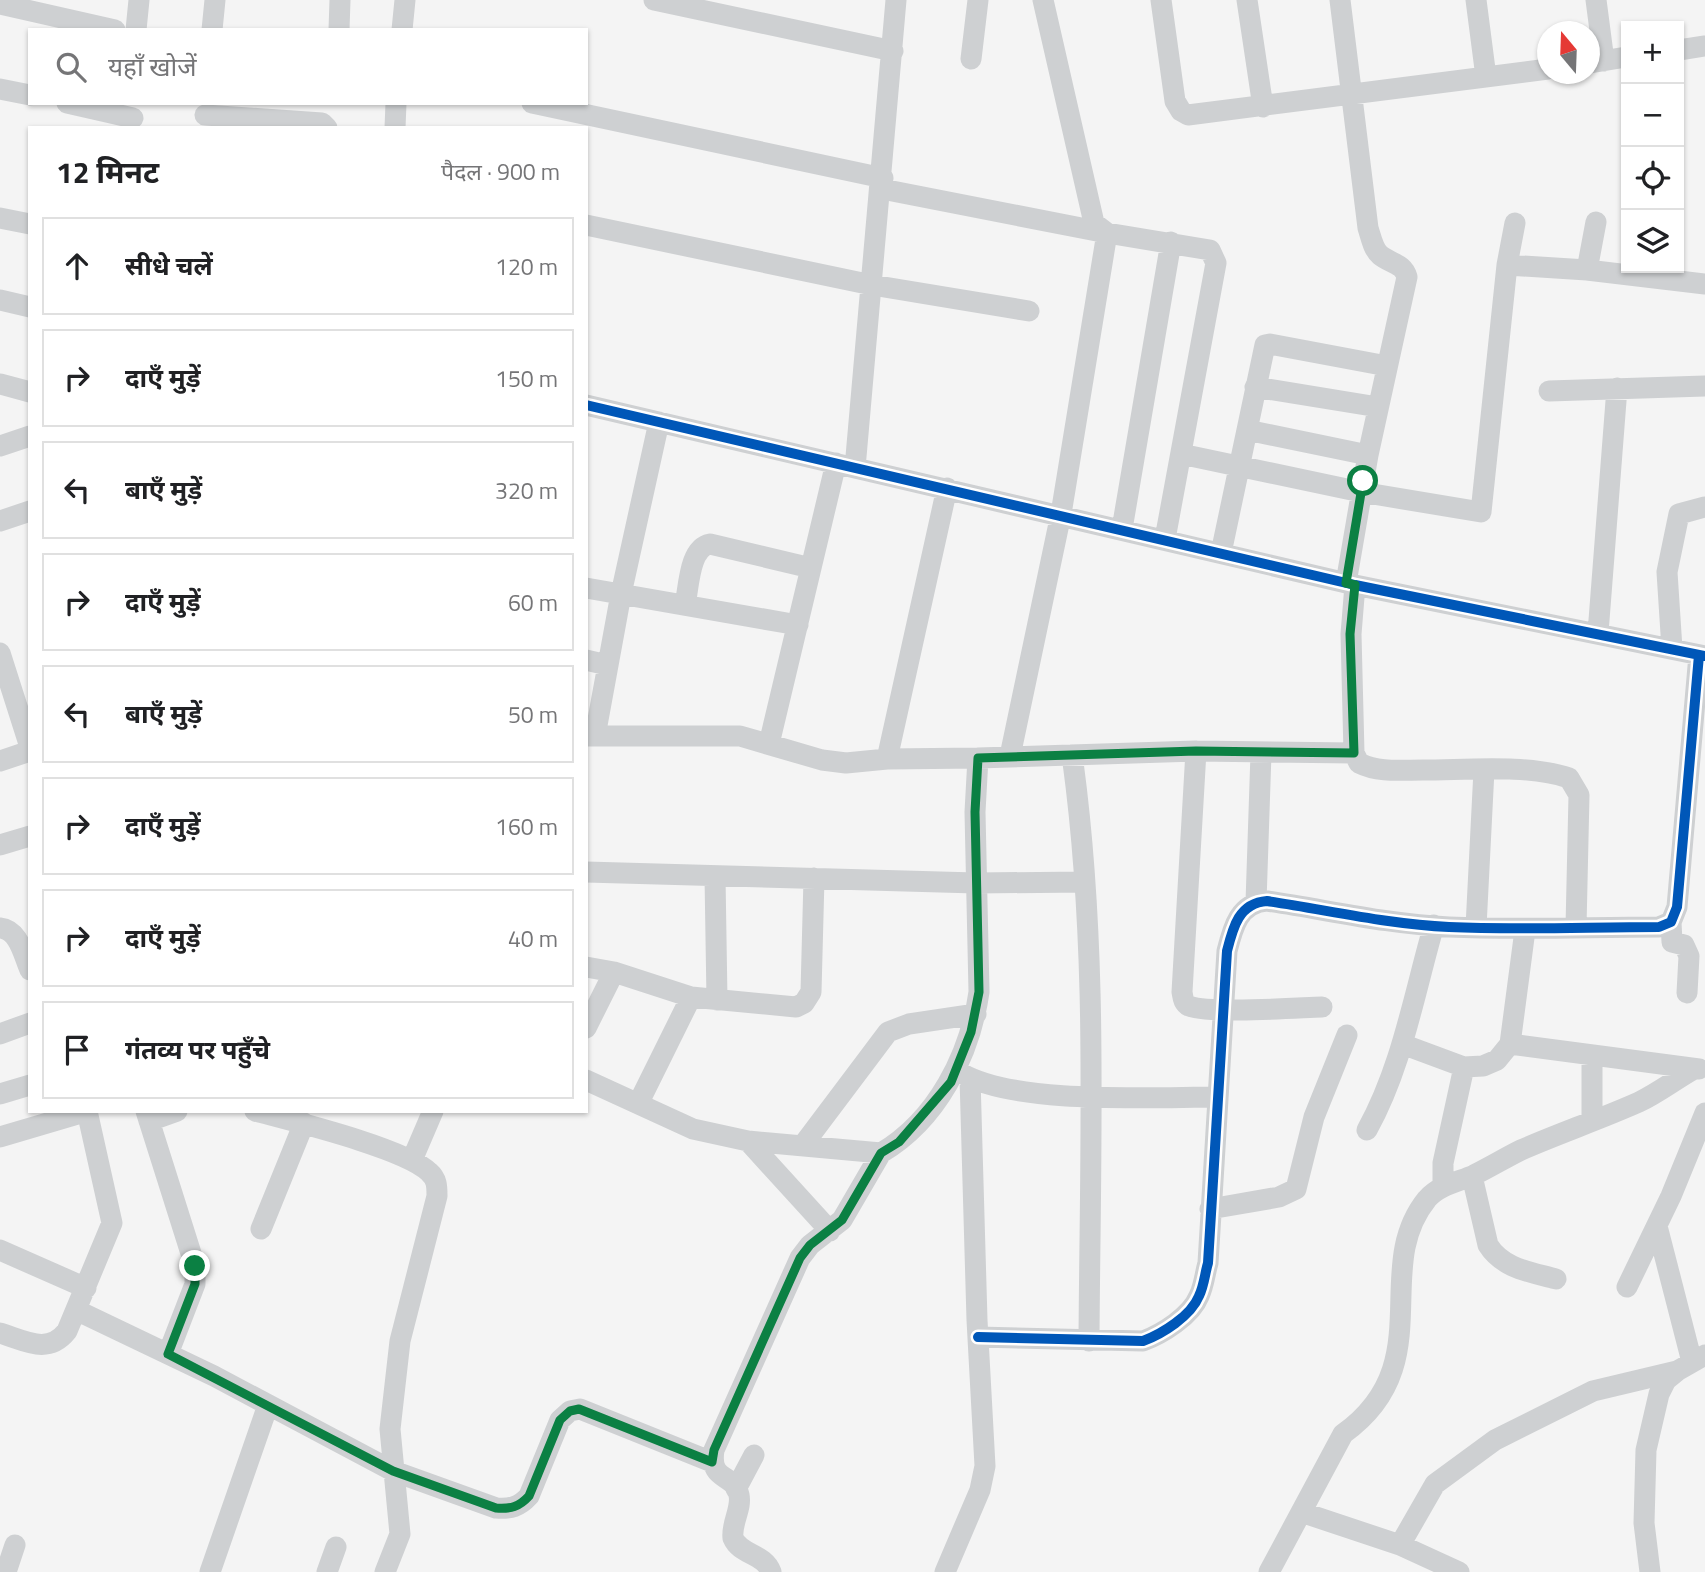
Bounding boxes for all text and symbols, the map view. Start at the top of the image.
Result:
north arrow [1537,21,1600,84]
map controls [1621,21,1684,273]
button: + [1621,21,1684,84]
search box [28,28,588,105]
text: यहाँ खोजें [108,47,197,86]
icon: search [52,48,90,86]
button: − [1621,84,1684,147]
button: locate [1621,147,1684,210]
text: 12 मिनट [56,149,159,195]
text: पैदल · 900 m [441,154,560,189]
button: layers [1621,210,1684,273]
text: सीधे चलें [125,246,213,285]
icon: ahead [58,247,96,285]
text: 120 m [495,249,558,284]
text: दाएँ मुड़ें [125,358,201,397]
icon: right [58,359,96,397]
text: 150 m [495,361,558,396]
route start [1347,465,1378,496]
text: बाएँ मुड़ें [125,470,202,509]
icon: left [58,471,96,509]
text: 320 m [495,473,558,508]
text: दाएँ मुड़ें [125,582,201,621]
icon: right [58,583,96,621]
text: 60 m [508,585,558,620]
text: बाएँ मुड़ें [125,694,202,733]
icon: left [58,695,96,733]
text: 50 m [508,697,558,732]
text: दाएँ मुड़ें [125,806,201,845]
icon: right [58,807,96,845]
text: 160 m [495,809,558,844]
text: दाएँ मुड़ें [125,918,201,957]
icon: right [58,919,96,957]
text: 40 m [508,921,558,956]
text: गंतव्य पर पहुँचे [125,1030,270,1069]
icon: arrive [58,1031,96,1069]
route end [179,1250,210,1281]

